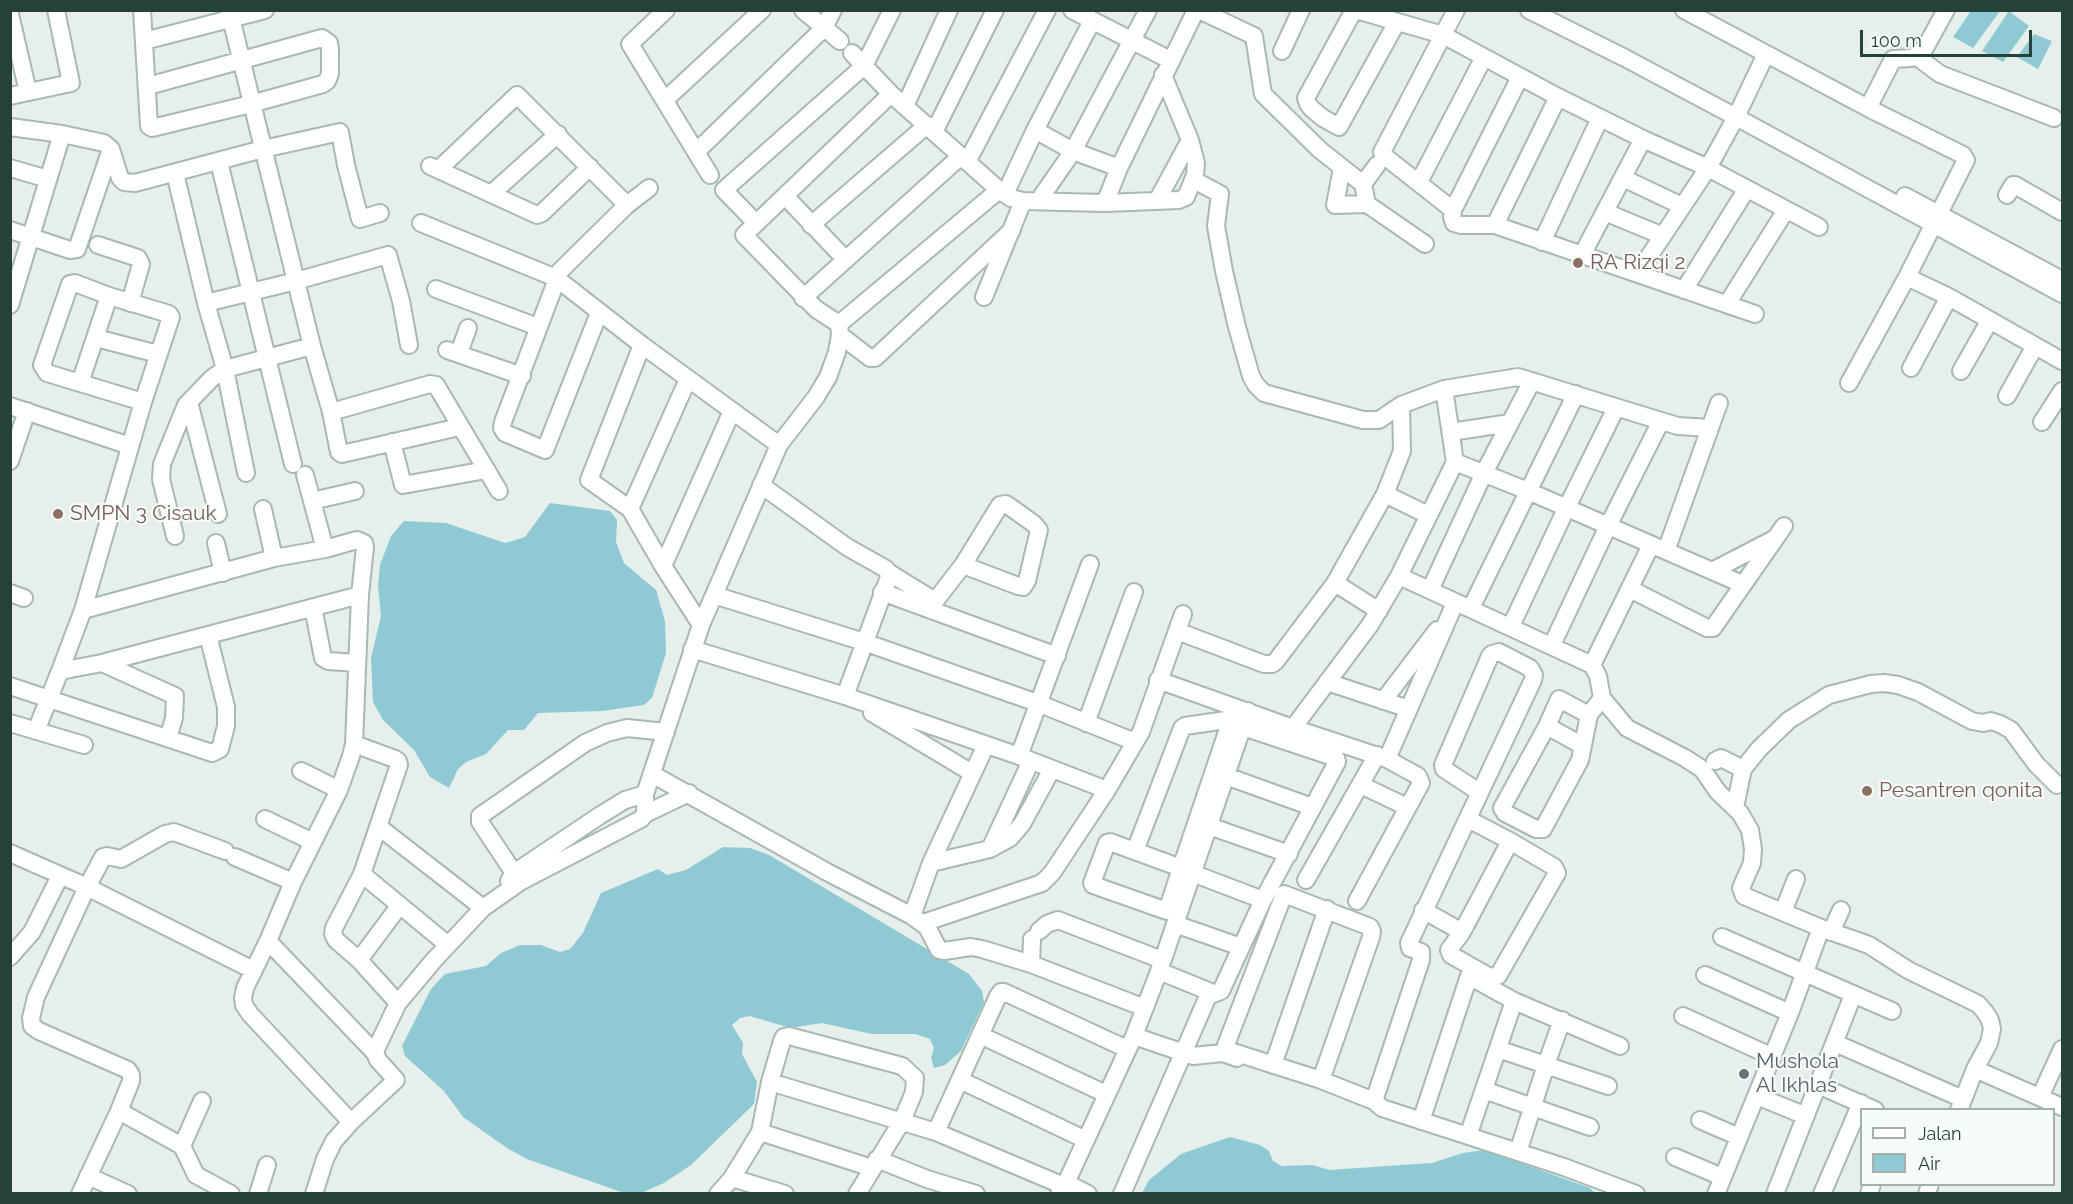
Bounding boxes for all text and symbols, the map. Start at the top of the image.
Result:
scale bar [1863,18,2036,56]
text: 100 m [1871,30,1922,51]
place label: RA Rizqi 2 [1590,250,1685,276]
marker: RA Rizqi 2 [1571,256,1585,270]
place label: SMPN 3 Cisauk [70,501,217,527]
marker: SMPN 3 Cisauk [51,507,65,521]
place label: Pesantren qonita [1879,778,2043,804]
marker: Pesantren qonita [1860,784,1874,798]
place label: Mushola Al Ikhlas [1756,1049,1839,1099]
marker: Mushola Al Ikhlas [1737,1067,1751,1081]
legend [1860,1108,2055,1186]
text: Jalan [1918,1123,1962,1144]
text: Air [1918,1153,1940,1174]

